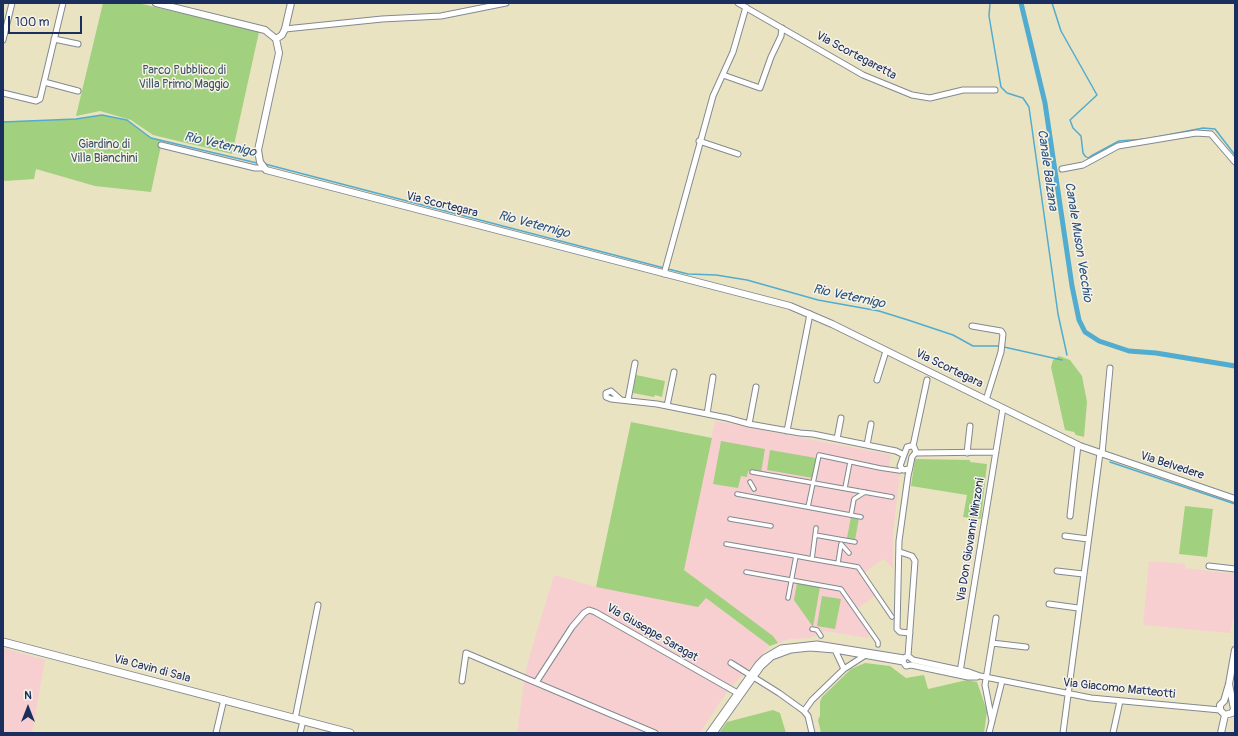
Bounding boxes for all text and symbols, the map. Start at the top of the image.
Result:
scale bar [10,8,84,34]
text: 100 m [15,15,49,30]
street label: Via Scortegaretta [813,29,899,83]
park label: Parco Pubblico di Villa Primo Maggio [139,64,229,92]
water label: Canale Balzana [1034,128,1060,212]
water label: Rio Veternigo [183,129,257,161]
park label: Giardino di Villa Bianchini [71,138,137,166]
water label: Canale Muson Vecchio [1061,181,1095,303]
street label: Via Scortegara [405,189,479,221]
water label: Rio Veternigo [497,208,571,242]
water label: Rio Veternigo [812,282,886,312]
street label: Via Scortegara [913,346,985,392]
street label: Via Belvedere [1138,449,1206,483]
street label: Via Don Giovanni Minzoni [954,477,988,603]
street label: Via Giuseppe Saragat [604,601,700,665]
street label: Via Cavin di Sala [112,652,192,686]
street label: Via Giacomo Matteotti [1062,676,1176,702]
north arrow [8,688,48,728]
text: N [24,689,32,702]

